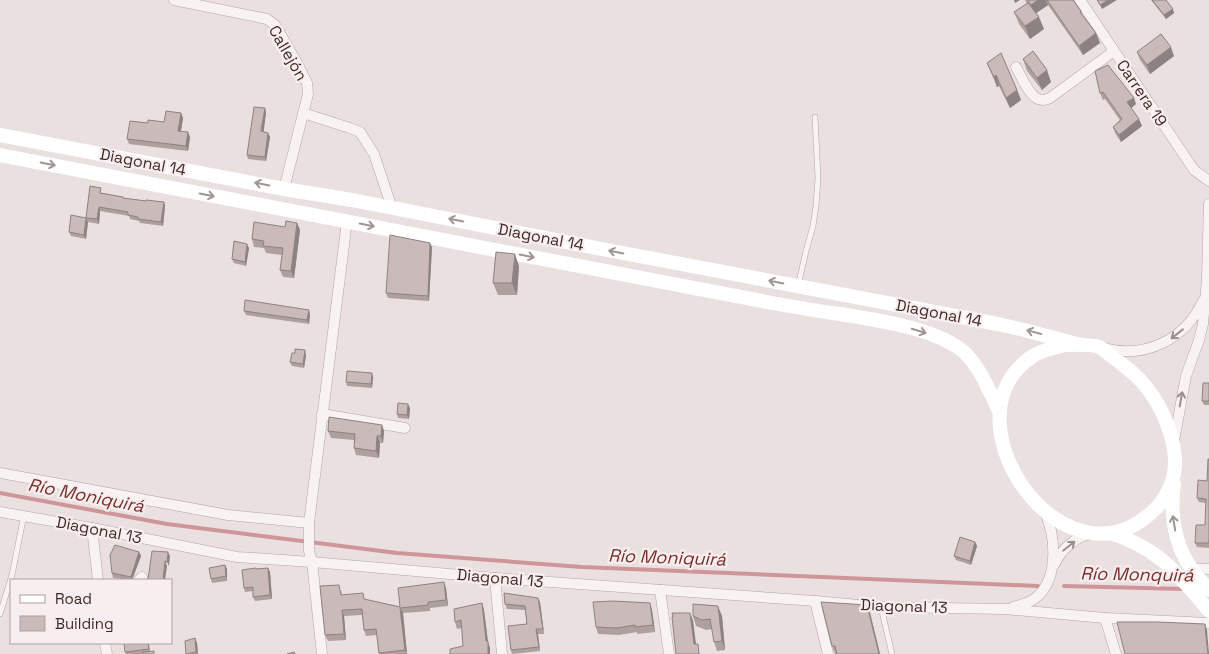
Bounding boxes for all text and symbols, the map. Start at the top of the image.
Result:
street label: Callejón [264,22,312,84]
street label: Carrera 19 [1112,56,1172,130]
street label: Diagonal 14 [98,143,188,181]
one-way arrow [39,159,55,169]
one-way arrow [255,179,271,189]
one-way arrow [199,190,215,200]
one-way arrow [449,215,465,225]
street label: Diagonal 14 [496,218,586,256]
one-way arrow [359,220,375,230]
one-way arrow [608,246,624,256]
one-way arrow [518,252,534,261]
one-way arrow [768,277,784,286]
street label: Diagonal 14 [894,294,984,332]
one-way arrow [911,327,927,336]
one-way arrow [1027,327,1043,337]
one-way arrow [1171,328,1184,339]
one-way arrow [1177,391,1187,407]
water label: Río Moniquirá [26,472,146,518]
street label: Diagonal 13 [54,511,144,549]
one-way arrow [1169,515,1179,531]
one-way arrow [1062,541,1075,552]
water label: Río Moniquirá [608,543,727,571]
water label: Río Monquirá [1080,562,1194,586]
street label: Diagonal 13 [456,564,544,592]
legend [10,579,172,644]
text: Road [55,589,92,608]
street label: Diagonal 13 [860,594,948,618]
text: Building [55,614,114,633]

